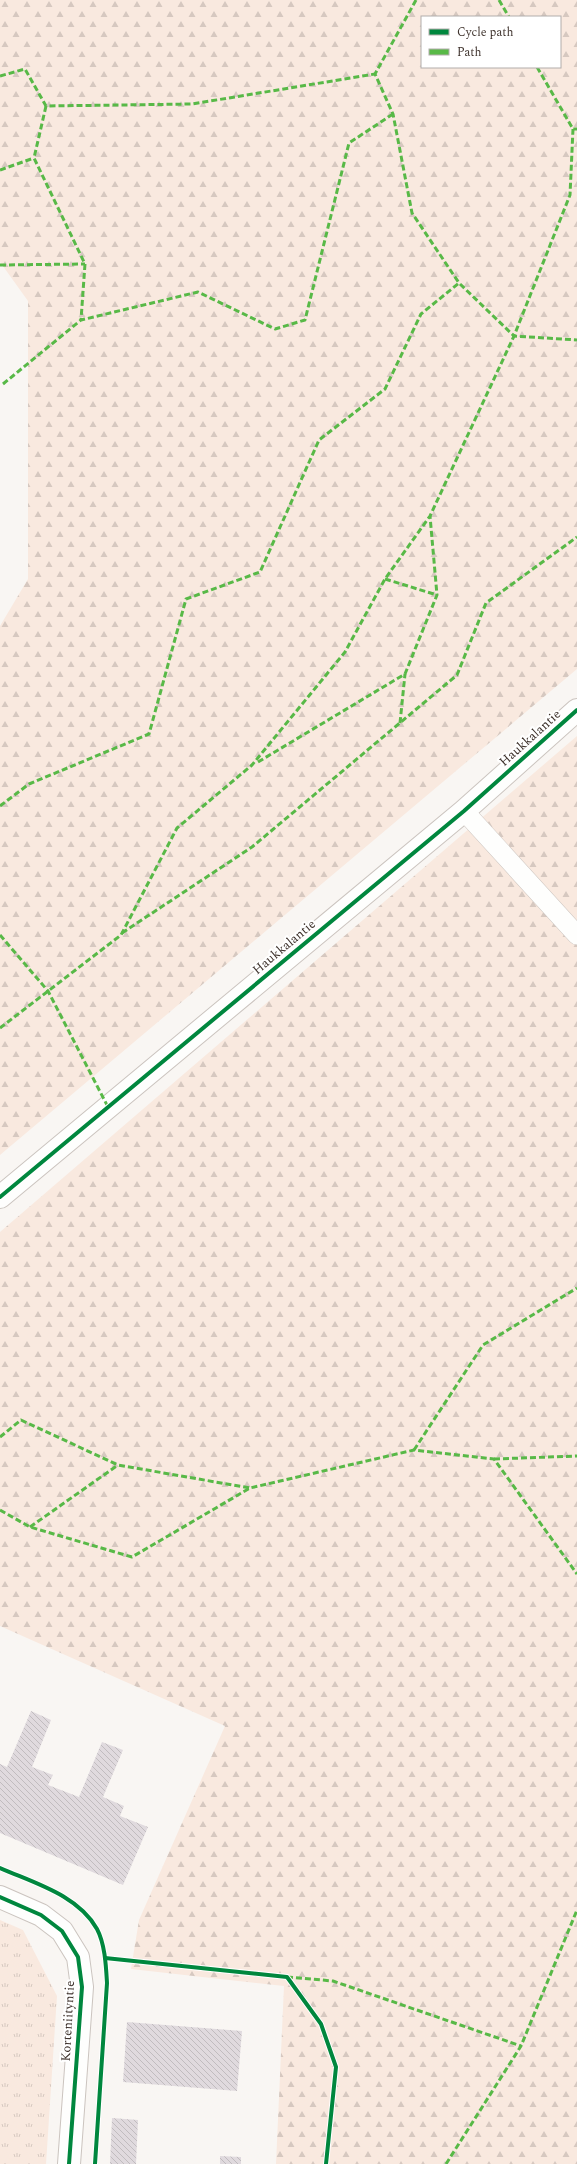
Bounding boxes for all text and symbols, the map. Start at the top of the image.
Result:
legend [421,16,561,68]
text: Cycle path [457,23,514,42]
text: Path [457,43,482,62]
street label: Haukkalantie [495,705,565,771]
street label: Haukkalantie [248,914,320,980]
street label: Korteniityntie [56,1980,80,2062]

